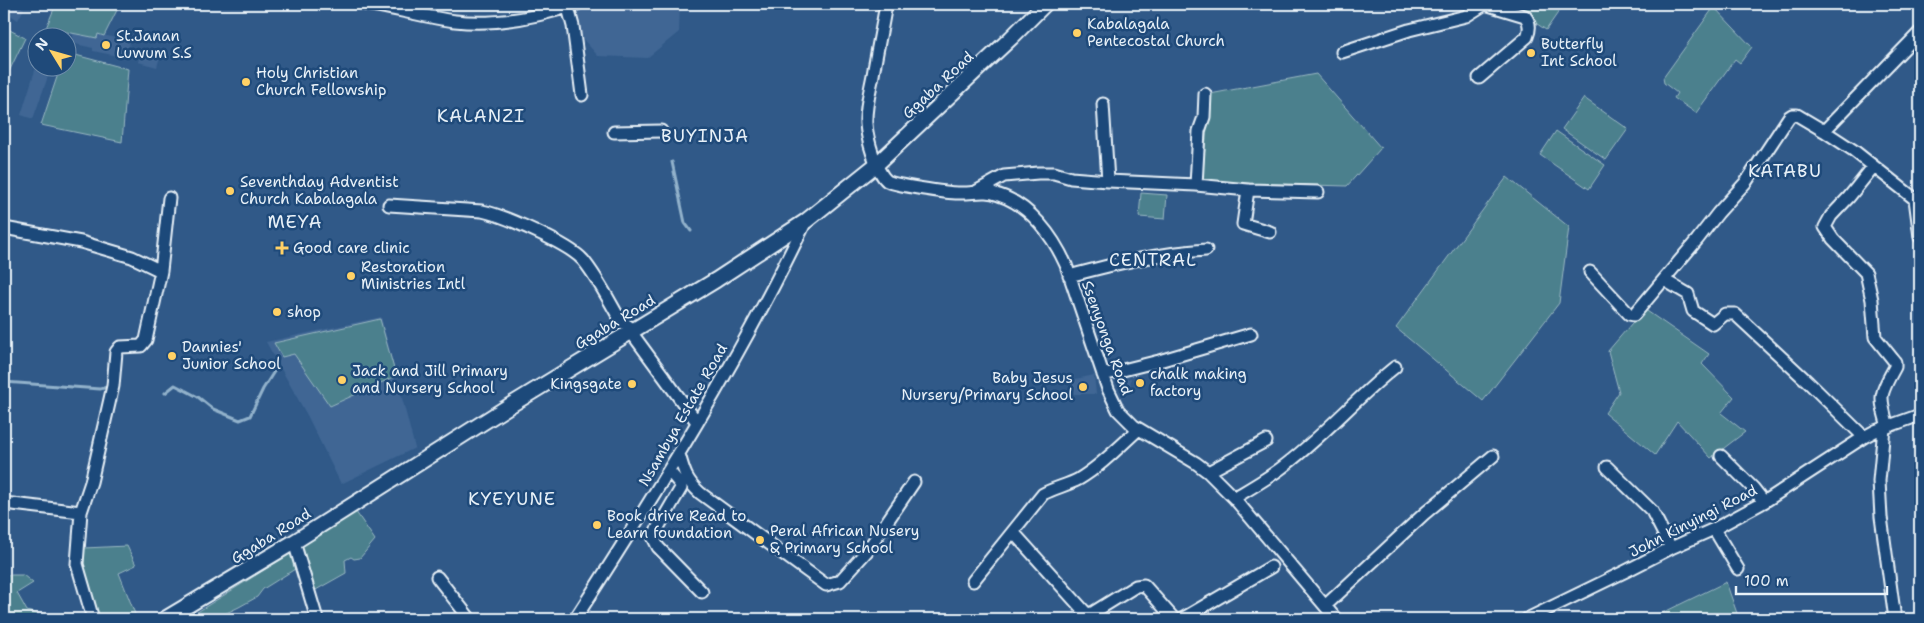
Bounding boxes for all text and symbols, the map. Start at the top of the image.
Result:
place label: Kabalagala Pentecostal Church [1087,14,1225,51]
place label: St.Janan Luwum S.S [116,26,192,63]
marker: Kabalagala Pentecostal Church [1071,27,1083,39]
north arrow [28,28,78,78]
text: N [31,34,52,54]
place label: Butterfly Int School [1541,34,1617,71]
marker: St.Janan Luwum S.S [100,39,112,51]
street label: Ggaba Road [898,46,978,123]
marker: Butterfly Int School [1525,47,1537,59]
place label: Holy Christian Church Fellowship [256,63,386,100]
marker: Holy Christian Church Fellowship [240,76,252,88]
district label: KALANZI [437,104,525,128]
district label: BUYINJA [661,124,749,148]
district label: KATABU [1748,159,1822,183]
place label: Seventhday Adventist Church Kabalagala [240,172,399,209]
marker: Seventhday Adventist Church Kabalagala [224,185,236,197]
district label: MEYA [267,210,323,234]
place label: Good care clinic [293,238,410,258]
marker: Good care clinic [275,241,289,255]
district label: CENTRAL [1109,248,1197,272]
place label: Restoration Ministries Intl [361,257,466,294]
marker: Restoration Ministries Intl [345,270,357,282]
street label: Ssenyonga Road [1077,278,1137,398]
street label: Ggaba Road [571,290,659,354]
place label: shop [287,302,321,322]
marker: shop [271,306,283,318]
place label: Dannies' Junior School [182,337,281,374]
street label: Nsambya Estate Road [634,340,732,490]
marker: Dannies' Junior School [166,350,178,362]
place label: Jack and Jill Primary and Nursery School [352,361,508,398]
place label: chalk making factory [1150,364,1247,401]
place label: Baby Jesus Nursery/Primary School [901,368,1073,405]
marker: Jack and Jill Primary and Nursery School [336,374,348,386]
place label: Kingsgate [550,374,622,394]
marker: chalk making factory [1134,377,1146,389]
marker: Kingsgate [626,378,638,390]
marker: Baby Jesus Nursery/Primary School [1077,381,1089,393]
street label: John Kinyingi Road [1625,480,1761,562]
district label: KYEYUNE [468,487,556,511]
street label: Ggaba Road [227,503,315,569]
place label: Book drive Read to Learn foundation [607,506,746,543]
marker: Book drive Read to Learn foundation [591,519,603,531]
place label: Peral African Nusery & Primary School [770,521,919,558]
marker: Peral African Nusery & Primary School [754,534,766,546]
scale bar [1736,563,1888,595]
text: 100 m [1744,571,1789,591]

